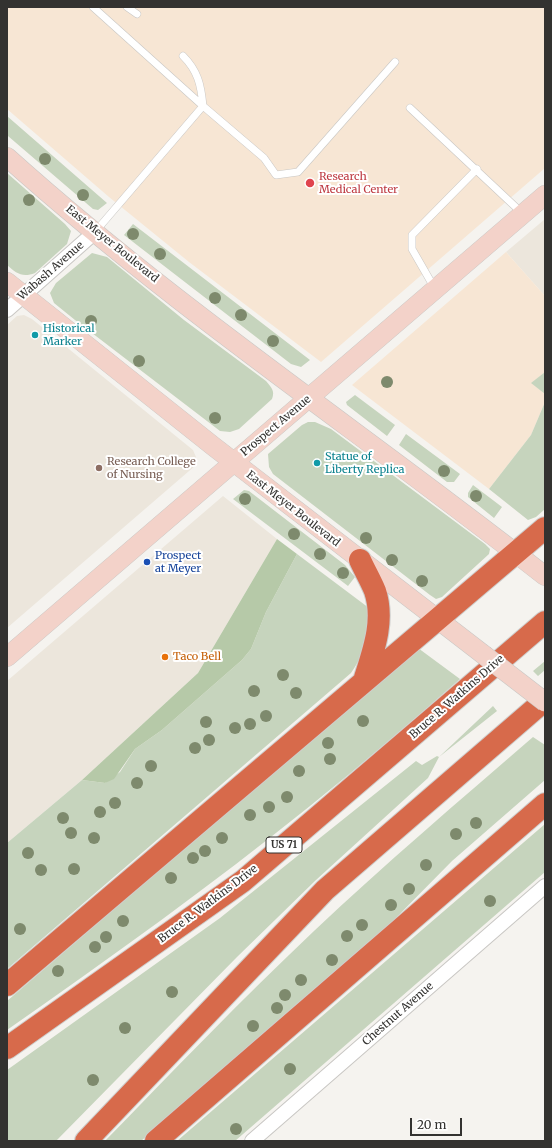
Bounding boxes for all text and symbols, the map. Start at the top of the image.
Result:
place label: Research Medical Center [319,170,398,196]
marker: Research Medical Center [304,177,316,189]
street label: East Meyer Boulevard [63,203,161,285]
street label: Wabash Avenue [15,239,87,303]
place label: Historical Marker [43,322,95,348]
marker: Historical Marker [30,330,40,340]
street label: Prospect Avenue [238,393,314,459]
place label: Statue of Liberty Replica [325,450,404,476]
place label: Research College of Nursing [107,455,196,481]
marker: Statue of Liberty Replica [312,458,322,468]
marker: Research College of Nursing [94,463,104,473]
street label: East Meyer Boulevard [244,468,342,550]
place label: Prospect at Meyer [155,549,201,575]
marker: Prospect at Meyer [142,557,152,567]
place label: Taco Bell [173,650,221,664]
marker: Taco Bell [160,652,170,662]
street label: Bruce R. Watkins Drive [407,652,507,742]
road number: US 71 [266,837,302,853]
street label: Bruce R. Watkins Drive [156,862,260,946]
street label: Chestnut Avenue [360,980,436,1048]
scale bar [412,1110,464,1136]
text: 20 m [417,1117,446,1132]

